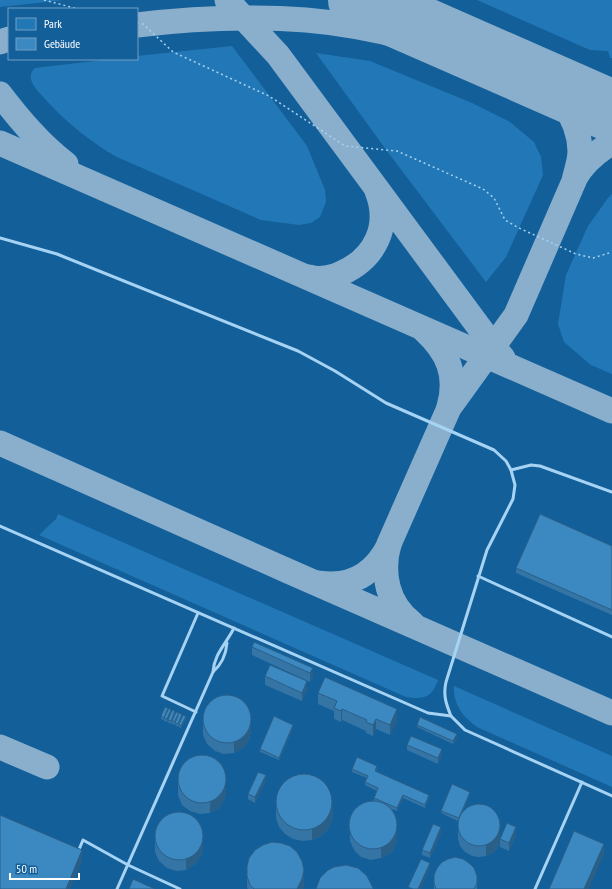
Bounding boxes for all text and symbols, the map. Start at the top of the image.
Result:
legend [8,8,138,60]
text: Park [44,16,62,31]
text: Gebäude [44,36,80,51]
scale bar [10,855,79,881]
text: 50 m [16,861,37,876]

